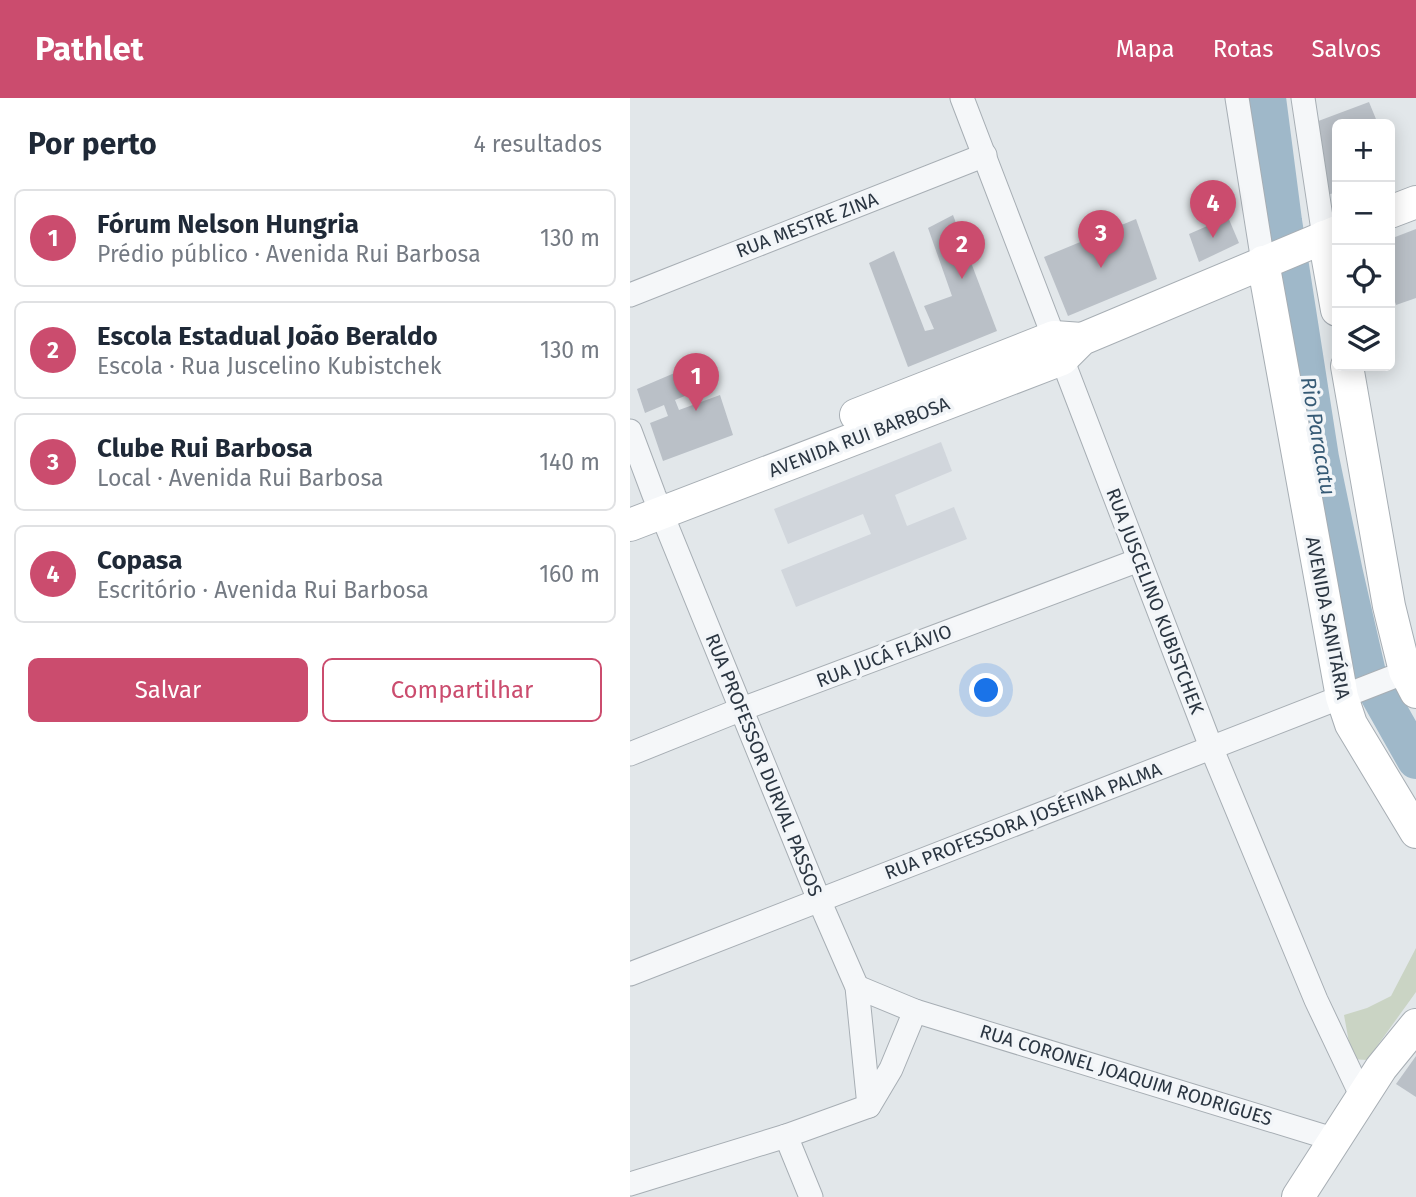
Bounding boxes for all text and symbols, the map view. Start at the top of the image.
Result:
text: Pathlet [35,29,144,69]
text: Mapa [1116,35,1175,63]
text: Rotas [1213,35,1273,63]
text: Salvos [1311,35,1381,63]
map controls [1332,119,1395,371]
button: + [1332,119,1395,182]
text: Por perto [28,126,157,162]
text: 4 resultados [473,130,602,158]
pin: 4 [1190,180,1236,238]
button: − [1332,182,1395,245]
street label: RUA MESTRE ZINA [733,187,881,263]
text: Fórum Nelson Hungria [97,209,359,240]
pin: 3 [1078,210,1124,268]
pin: 2 [939,221,985,279]
text: 1 [48,224,58,252]
text: 130 m [540,224,600,252]
text: Prédio público · Avenida Rui Barbosa [97,240,481,268]
button: locate [1332,245,1395,308]
button: layers [1332,308,1395,371]
text: Escola Estadual João Beraldo [97,321,438,352]
text: 2 [47,336,59,364]
text: 130 m [540,336,600,364]
text: Escola · Rua Juscelino Kubistchek [97,352,441,380]
pin: 1 [673,353,719,411]
water label: Rio Paracatu [1295,375,1341,497]
street label: AVENIDA RUI BARBOSA [765,392,953,482]
text: Clube Rui Barbosa [97,433,313,464]
text: 3 [47,448,59,476]
text: 140 m [539,448,600,476]
text: Local · Avenida Rui Barbosa [97,464,383,492]
street label: RUA JUSCELINO KUBISTCHEK [1101,485,1209,718]
street label: AVENIDA SANITÁRIA [1301,535,1355,701]
text: Copasa [97,545,182,576]
text: 4 [47,560,60,588]
text: 160 m [539,560,600,588]
text: Escritório · Avenida Rui Barbosa [97,576,429,604]
street label: RUA JUCÁ FLÁVIO [813,620,955,692]
street label: RUA PROFESSOR DURVAL PASSOS [701,630,827,900]
button: Salvar [28,658,308,722]
button: Compartilhar [322,658,602,722]
your location [969,673,1003,707]
street label: RUA PROFESSORA JOSÉFINA PALMA [881,757,1165,885]
street label: RUA CORONEL JOAQUIM RODRIGUES [977,1019,1275,1131]

